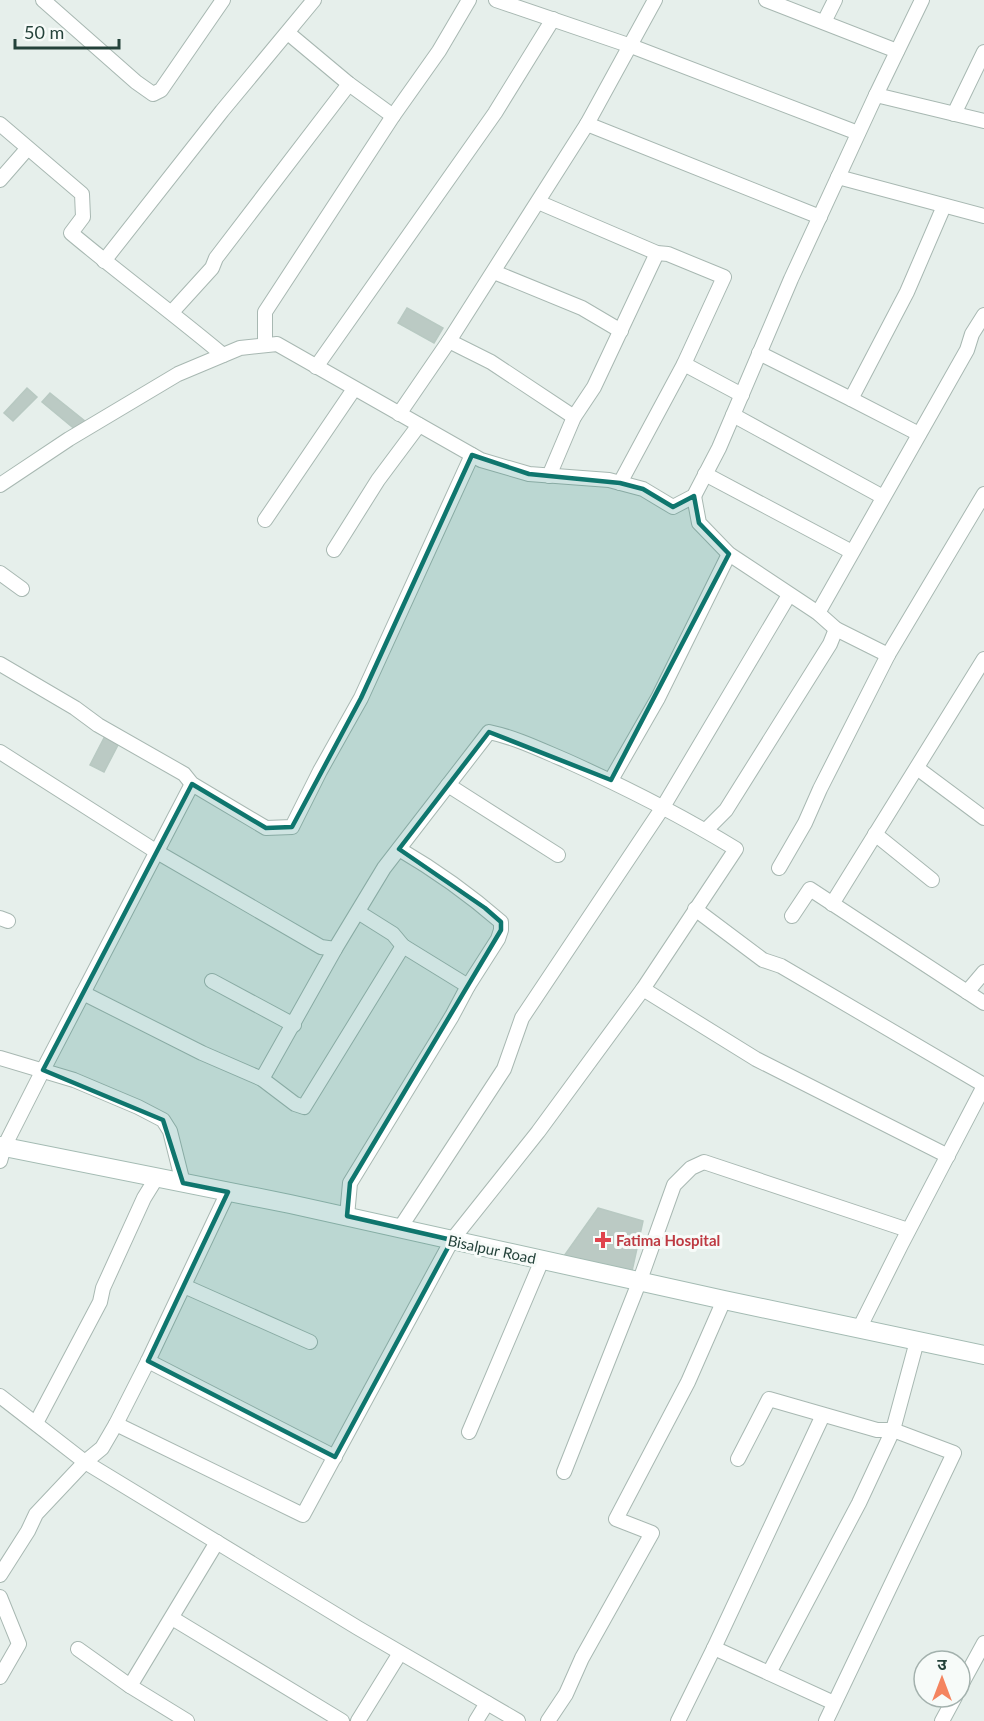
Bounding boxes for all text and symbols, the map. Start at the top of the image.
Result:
scale bar [15,12,118,50]
text: 50 m [24,21,64,43]
street label: Bisalpur Road [446,1231,538,1267]
marker: Fatima Hospital [594,1231,612,1249]
place label: Fatima Hospital [616,1231,720,1249]
north arrow [912,1649,972,1709]
text: उ [937,1654,947,1673]

